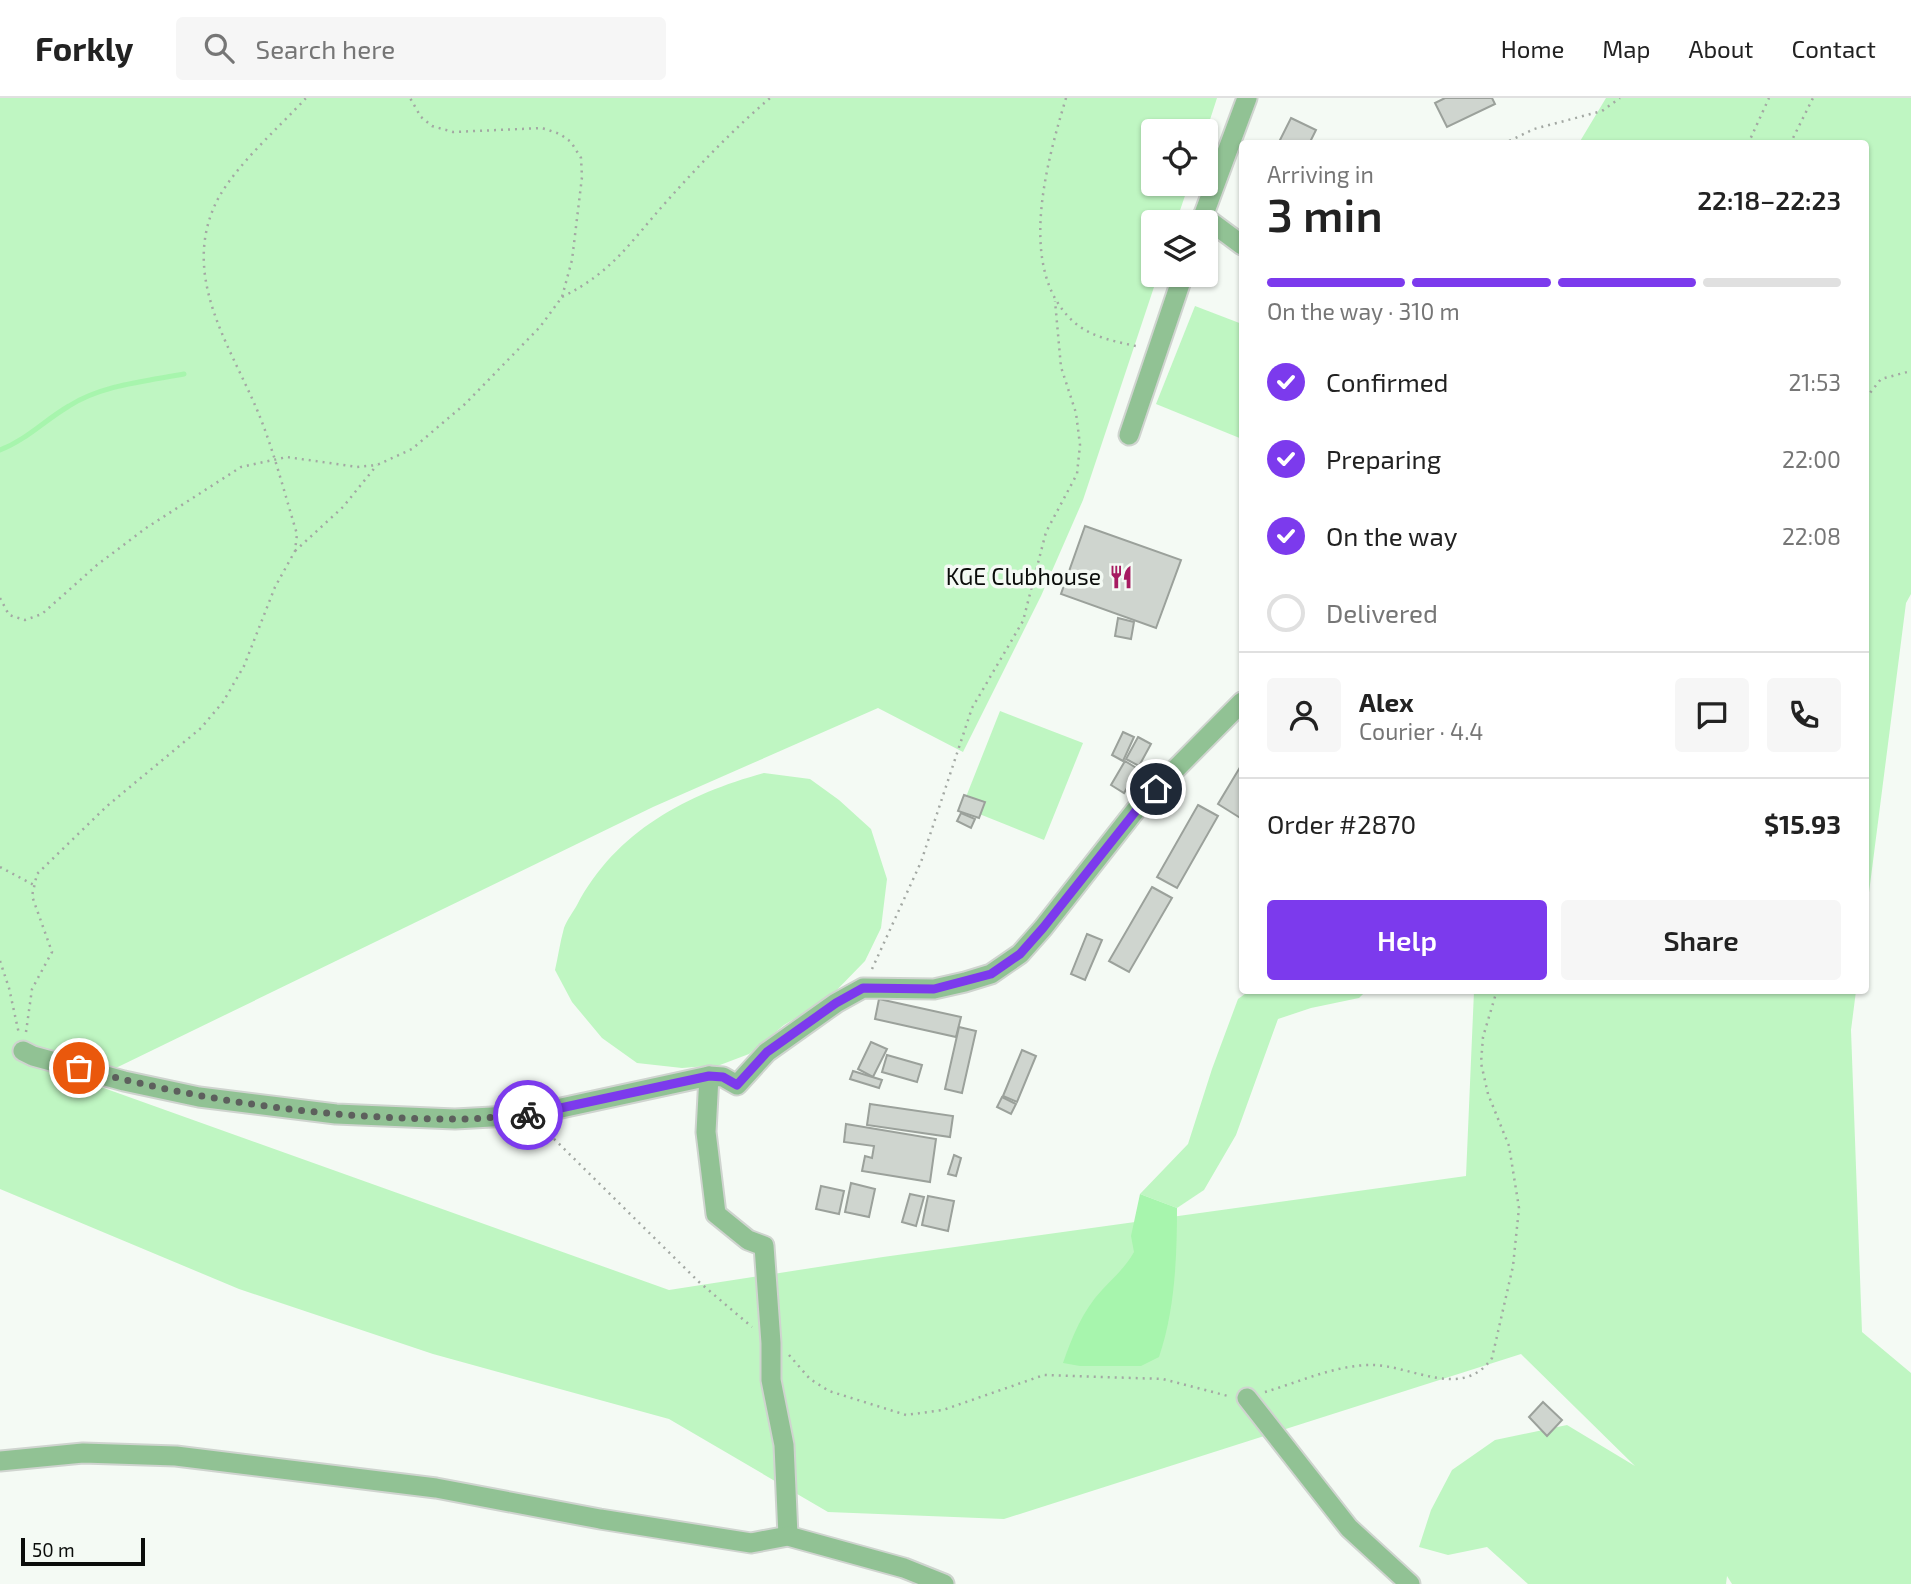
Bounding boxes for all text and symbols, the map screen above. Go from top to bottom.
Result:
search box [176,17,666,80]
text: Forkly [35,28,134,68]
icon: search [200,29,238,67]
text: Search here [256,33,395,64]
text: Home [1501,34,1564,63]
text: Map [1602,34,1650,63]
text: About [1688,34,1754,63]
text: Contact [1792,34,1876,63]
map controls [1141,119,1218,287]
button: locate [1141,119,1218,196]
text: Arriving in [1267,160,1374,188]
text: 22:18–22:23 [1697,184,1841,215]
text: 3 min [1267,186,1383,241]
button: layers [1141,210,1218,287]
text: On the way · 310 m [1267,297,1460,325]
icon: check [1267,363,1305,401]
text: Confirmed [1326,366,1449,397]
text: 21:53 [1788,368,1841,396]
icon: check [1267,440,1305,478]
text: Preparing [1326,443,1441,474]
text: 22:00 [1782,445,1841,473]
icon: check [1267,517,1305,555]
text: On the way [1326,520,1457,551]
text: 22:08 [1782,522,1841,550]
place label: KGE Clubhouse [946,562,1101,590]
restaurant icon: KGE Clubhouse [1107,563,1135,591]
text: Delivered [1326,597,1438,628]
button: person [1267,678,1341,752]
button: chat [1675,678,1749,752]
button: phone [1767,678,1841,752]
text: Alex [1359,686,1414,717]
text: Courier · 4.4 [1359,717,1483,745]
pin [1126,759,1186,819]
icon: home [1137,770,1175,808]
text: Order #2870 [1267,808,1416,839]
text: $15.93 [1764,808,1841,839]
button: Help [1267,900,1547,980]
button: Share [1561,900,1841,980]
pin [49,1038,109,1098]
icon: bag [60,1049,98,1087]
courier [493,1080,563,1150]
icon: bike [509,1096,547,1134]
scale bar [21,1535,145,1567]
text: 50 m [32,1538,75,1561]

